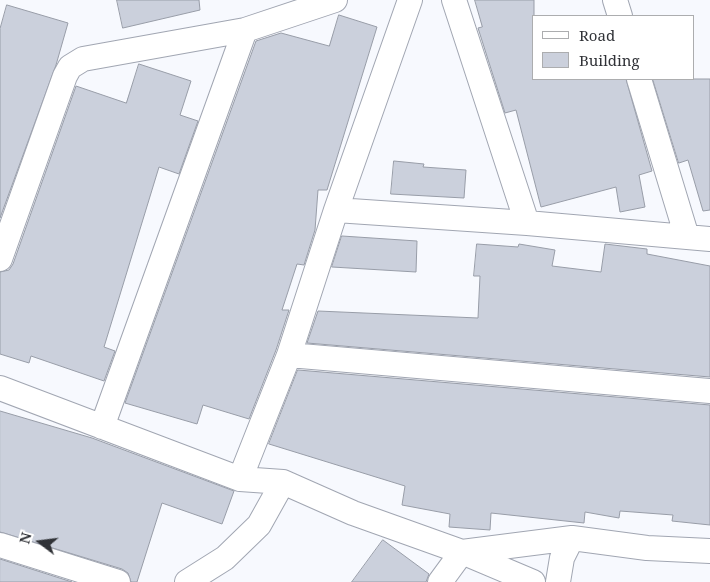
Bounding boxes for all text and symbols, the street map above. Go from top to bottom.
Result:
legend [532,15,695,80]
text: Road [579,25,615,45]
text: Building [579,50,640,70]
north arrow [15,517,65,567]
text: N [14,530,36,546]

